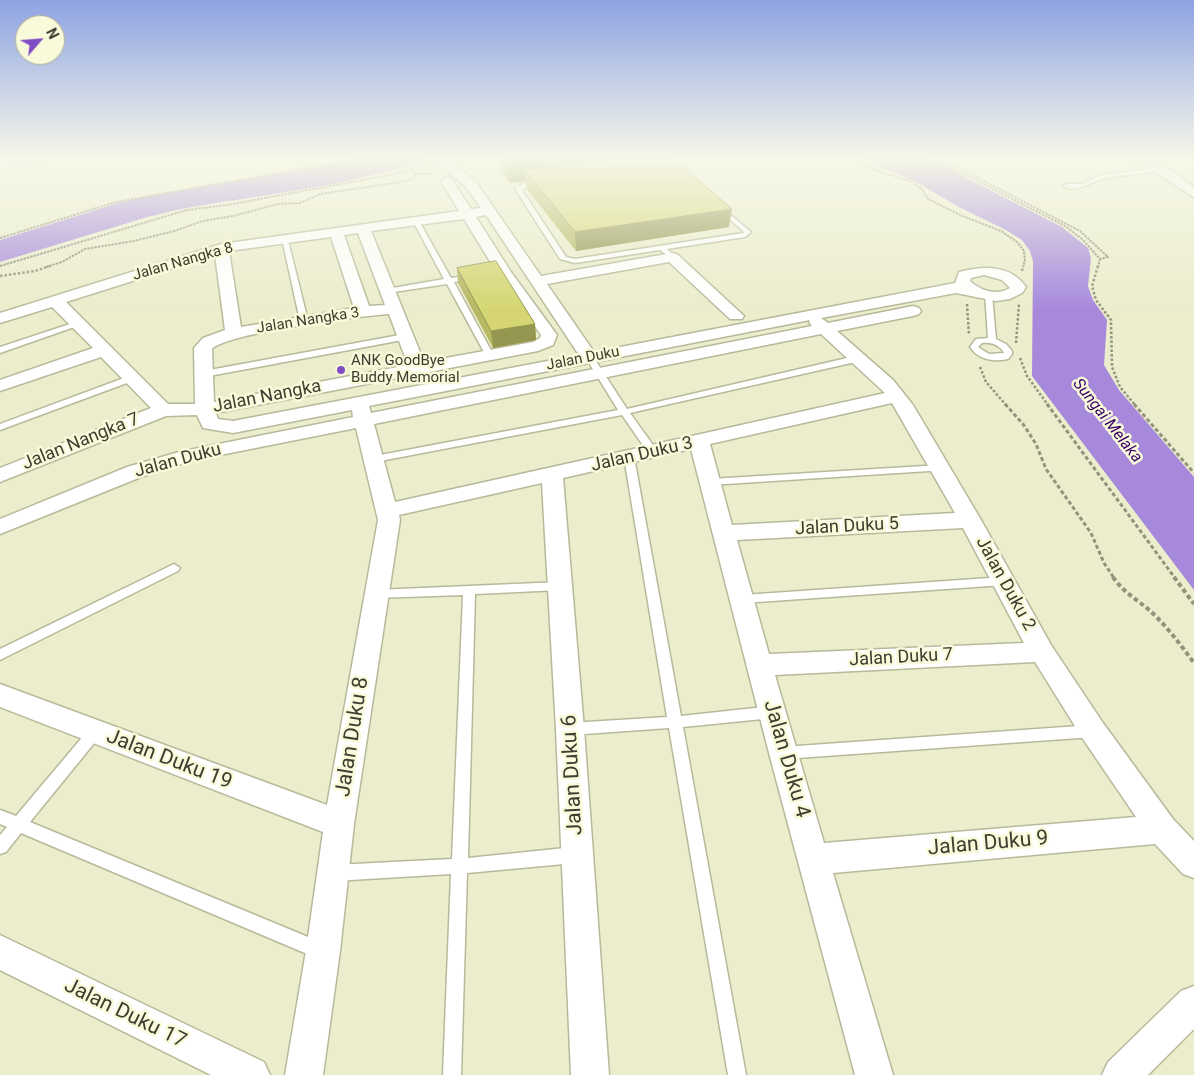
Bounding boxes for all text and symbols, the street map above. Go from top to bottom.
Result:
north arrow [15,15,65,65]
text: N [43,26,62,42]
street label: Jalan Nangka 8 [131,239,235,285]
street label: Jalan Nangka 3 [255,304,361,338]
street label: Jalan Duku [545,343,621,375]
place label: ANK GoodBye Buddy Memorial [351,352,460,387]
marker: ANK GoodBye Buddy Memorial [335,364,347,376]
water label: Sungai Melaka [1068,375,1146,467]
street label: Jalan Nangka [211,376,323,418]
street label: Jalan Nangka 7 [19,409,143,475]
street label: Jalan Duku 3 [589,433,695,477]
street label: Jalan Duku [132,439,224,483]
street label: Jalan Duku 5 [795,514,899,540]
street label: Jalan Duku 2 [970,533,1040,635]
street label: Jalan Duku 7 [849,645,953,671]
street label: Jalan Duku 8 [331,675,375,799]
street label: Jalan Duku 4 [757,697,815,821]
street label: Jalan Duku 6 [557,714,589,836]
street label: Jalan Duku 19 [103,724,235,796]
street label: Jalan Duku 9 [927,826,1049,862]
street label: Jalan Duku 17 [60,974,190,1054]

